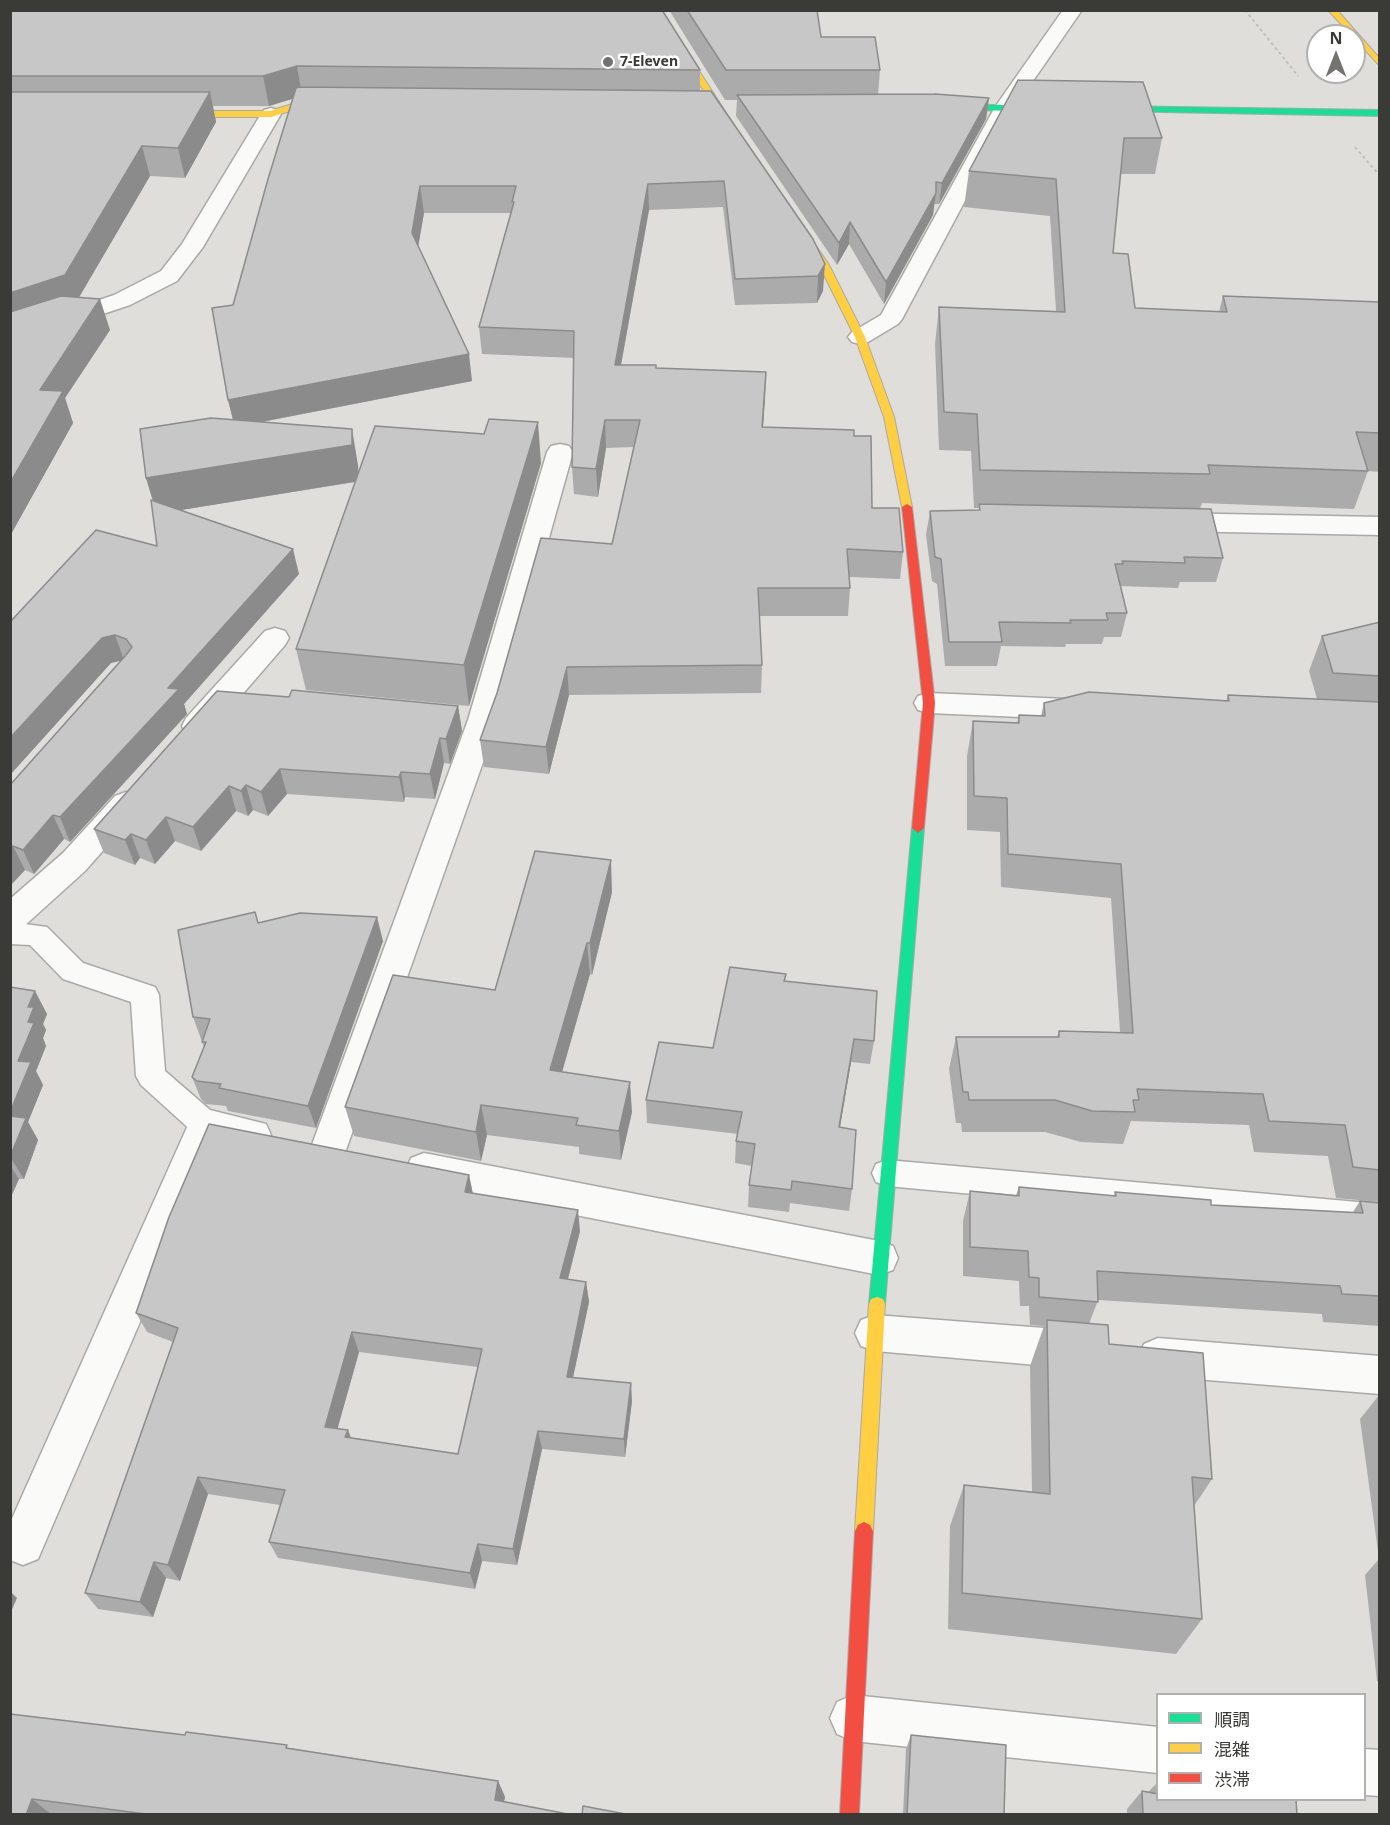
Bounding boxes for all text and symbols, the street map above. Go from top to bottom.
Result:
north arrow [1306,24,1366,84]
text: N [1329,27,1343,49]
place label: 7-Eleven [620,54,678,70]
marker: 7-Eleven [601,55,615,69]
legend [1156,1693,1366,1801]
text: 順調 [1214,1707,1250,1731]
text: 混雑 [1214,1737,1250,1761]
text: 渋滞 [1214,1767,1250,1791]

